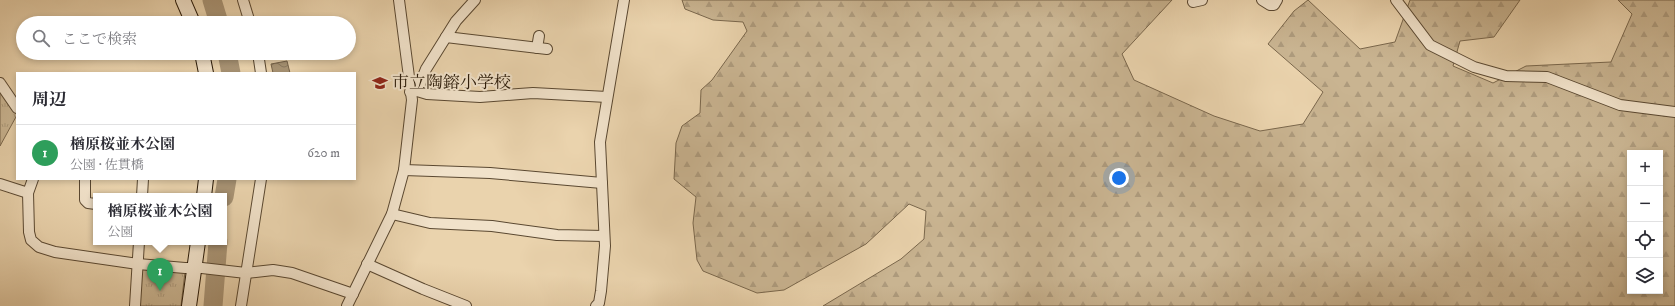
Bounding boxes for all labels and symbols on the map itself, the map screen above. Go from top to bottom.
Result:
place label: 市立陶鎔小学校 [392,72,511,94]
school or university icon: 市立陶鎔小学校 [371,74,389,92]
your location [1109,168,1129,188]
pin: 1 [147,258,173,291]

